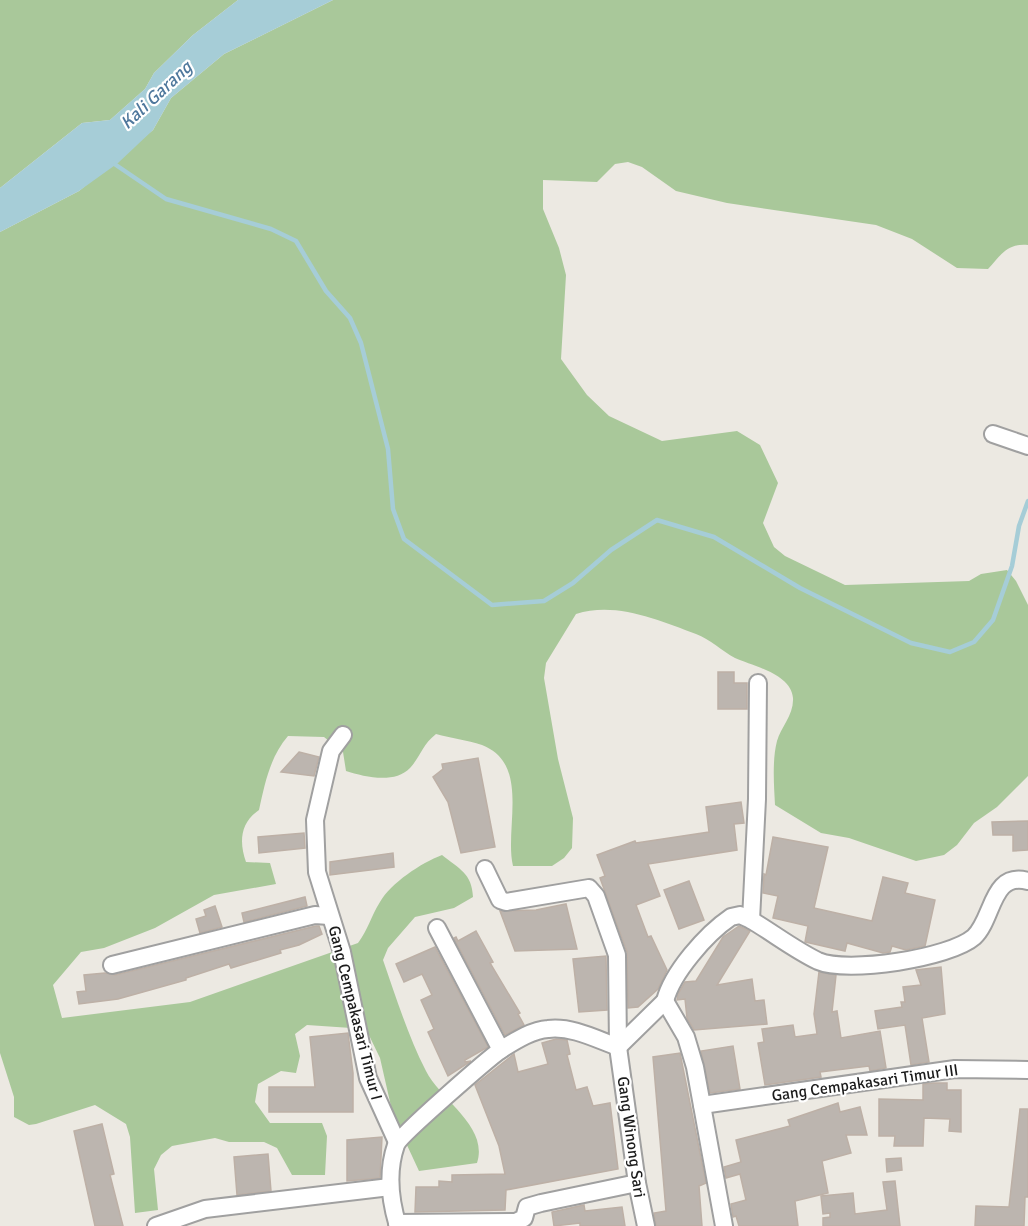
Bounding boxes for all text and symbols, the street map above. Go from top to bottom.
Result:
water label: Kali Garang [116,55,197,134]
street label: Gang Cempakasari Timur I [324,924,386,1102]
street label: Gang Cempakasari Timur III [770,1060,960,1106]
street label: Gang Winong Sari [613,1075,649,1199]

